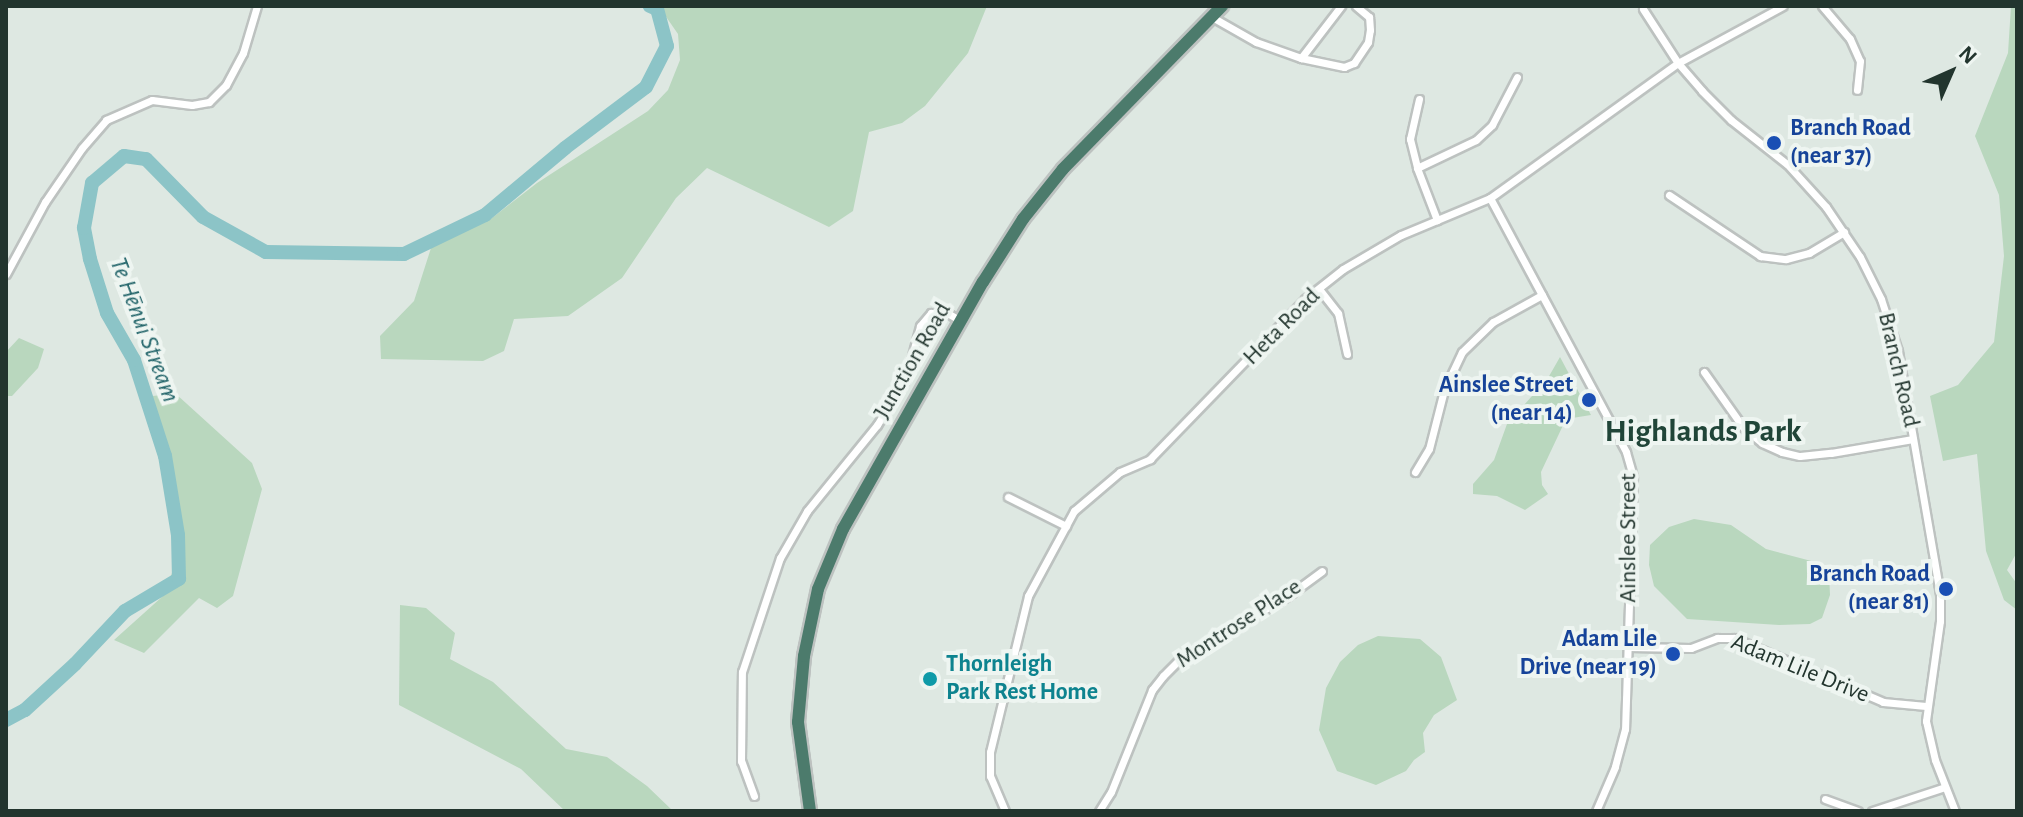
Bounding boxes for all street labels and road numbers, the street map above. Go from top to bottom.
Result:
street label: Heta Road [1237,282,1327,372]
street label: Junction Road [868,298,958,424]
street label: Branch Road [1871,310,1925,430]
street label: Ainslee Street [1615,473,1643,603]
street label: Montrose Place [1171,573,1307,675]
street label: Adam Lile Drive [1727,628,1873,710]

